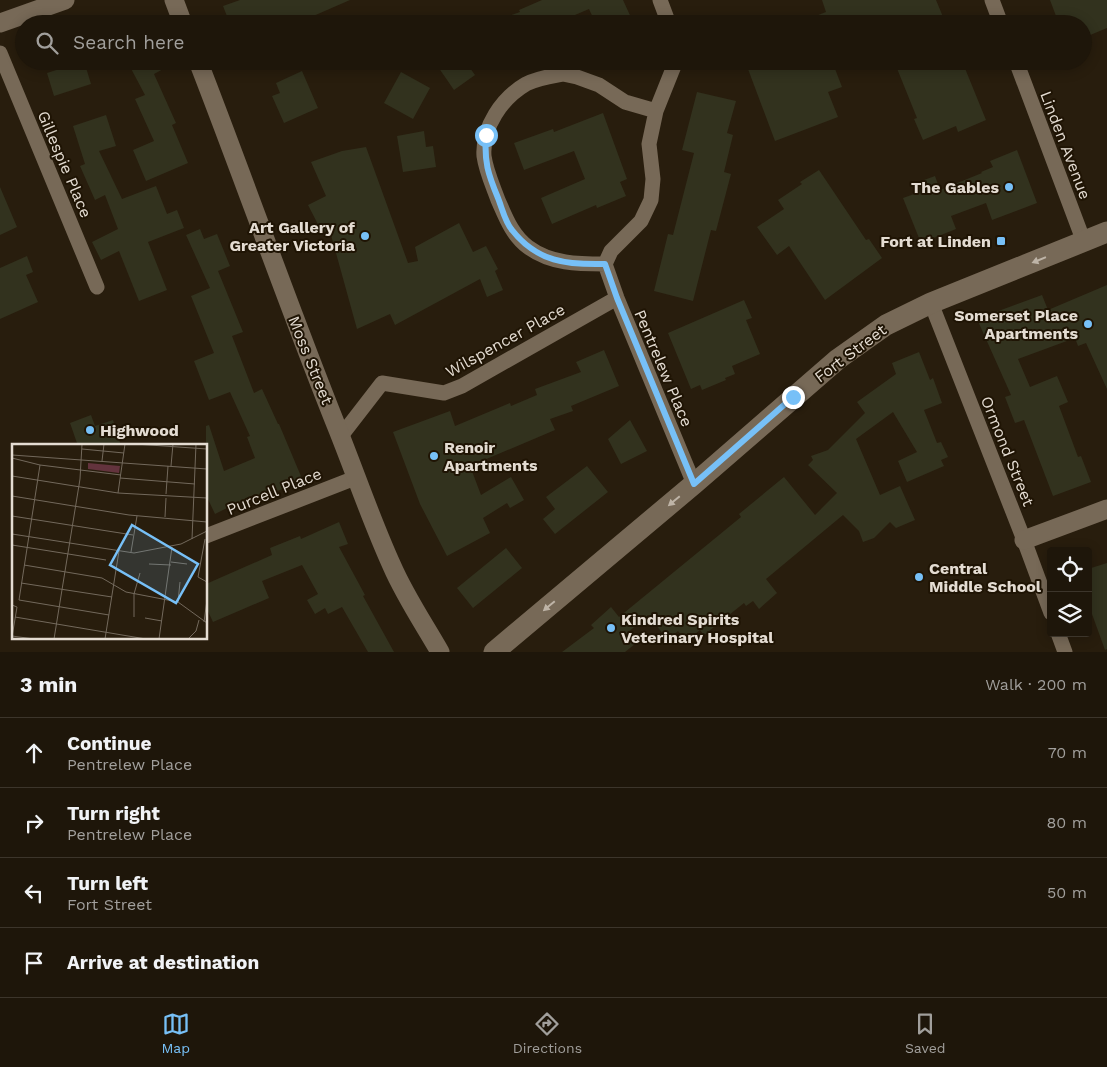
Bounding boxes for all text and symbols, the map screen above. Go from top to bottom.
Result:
search box [15,15,1092,70]
icon: search [33,29,61,57]
text: Search here [73,31,184,54]
street label: Linden Avenue [1036,88,1095,202]
street label: Gillespie Place [33,108,96,220]
route start [475,124,498,147]
place label: The Gables [911,178,999,197]
marker: The Gables [1003,181,1015,193]
place label: Art Gallery of Greater Victoria [229,218,356,255]
marker: Art Gallery of Greater Victoria [359,230,371,242]
place label: Fort at Linden [880,232,991,251]
marker: Fort at Linden [995,235,1007,247]
one-way arrow [1031,256,1046,264]
street label: Wilspencer Place [442,300,568,381]
place label: Somerset Place Apartments [954,306,1078,343]
street label: Pentrelew Place [630,307,697,430]
street label: Moss Street [284,313,337,407]
marker: Somerset Place Apartments [1082,318,1094,330]
street label: Fort Street [811,320,890,387]
route end [782,386,805,409]
street label: Ormond Street [977,393,1038,509]
place label: Highwood [100,421,179,440]
marker: Highwood [84,424,96,436]
place label: Renoir Apartments [444,438,538,475]
inset map [12,444,208,640]
marker: Renoir Apartments [428,450,440,462]
street label: Purcell Place [224,464,324,519]
one-way arrow [667,496,680,507]
map controls [1047,547,1092,637]
button: locate [1047,547,1092,592]
place label: Central Middle School [929,559,1042,596]
marker: Central Middle School [913,571,925,583]
button: layers [1047,592,1092,637]
one-way arrow [543,600,556,611]
place label: Kindred Spirits Veterinary Hospital [621,610,774,647]
marker: Kindred Spirits Veterinary Hospital [605,622,617,634]
text: 3 min [20,672,77,697]
text: Walk · 200 m [985,675,1087,694]
text: Continue [67,732,151,755]
icon: ahead [20,739,48,767]
text: 70 m [1048,743,1087,762]
text: Pentrelew Place [67,755,192,774]
text: Turn right [67,802,160,825]
icon: right [20,809,48,837]
text: 80 m [1046,813,1087,832]
text: Pentrelew Place [67,825,192,844]
text: Turn left [67,872,148,895]
icon: left [20,879,48,907]
text: 50 m [1047,883,1087,902]
text: Fort Street [67,895,152,914]
icon: arrive [20,949,48,977]
text: Arrive at destination [67,951,259,974]
tab: Map [161,1010,190,1056]
tab: Directions [513,1010,582,1056]
tab: Saved [905,1010,946,1056]

